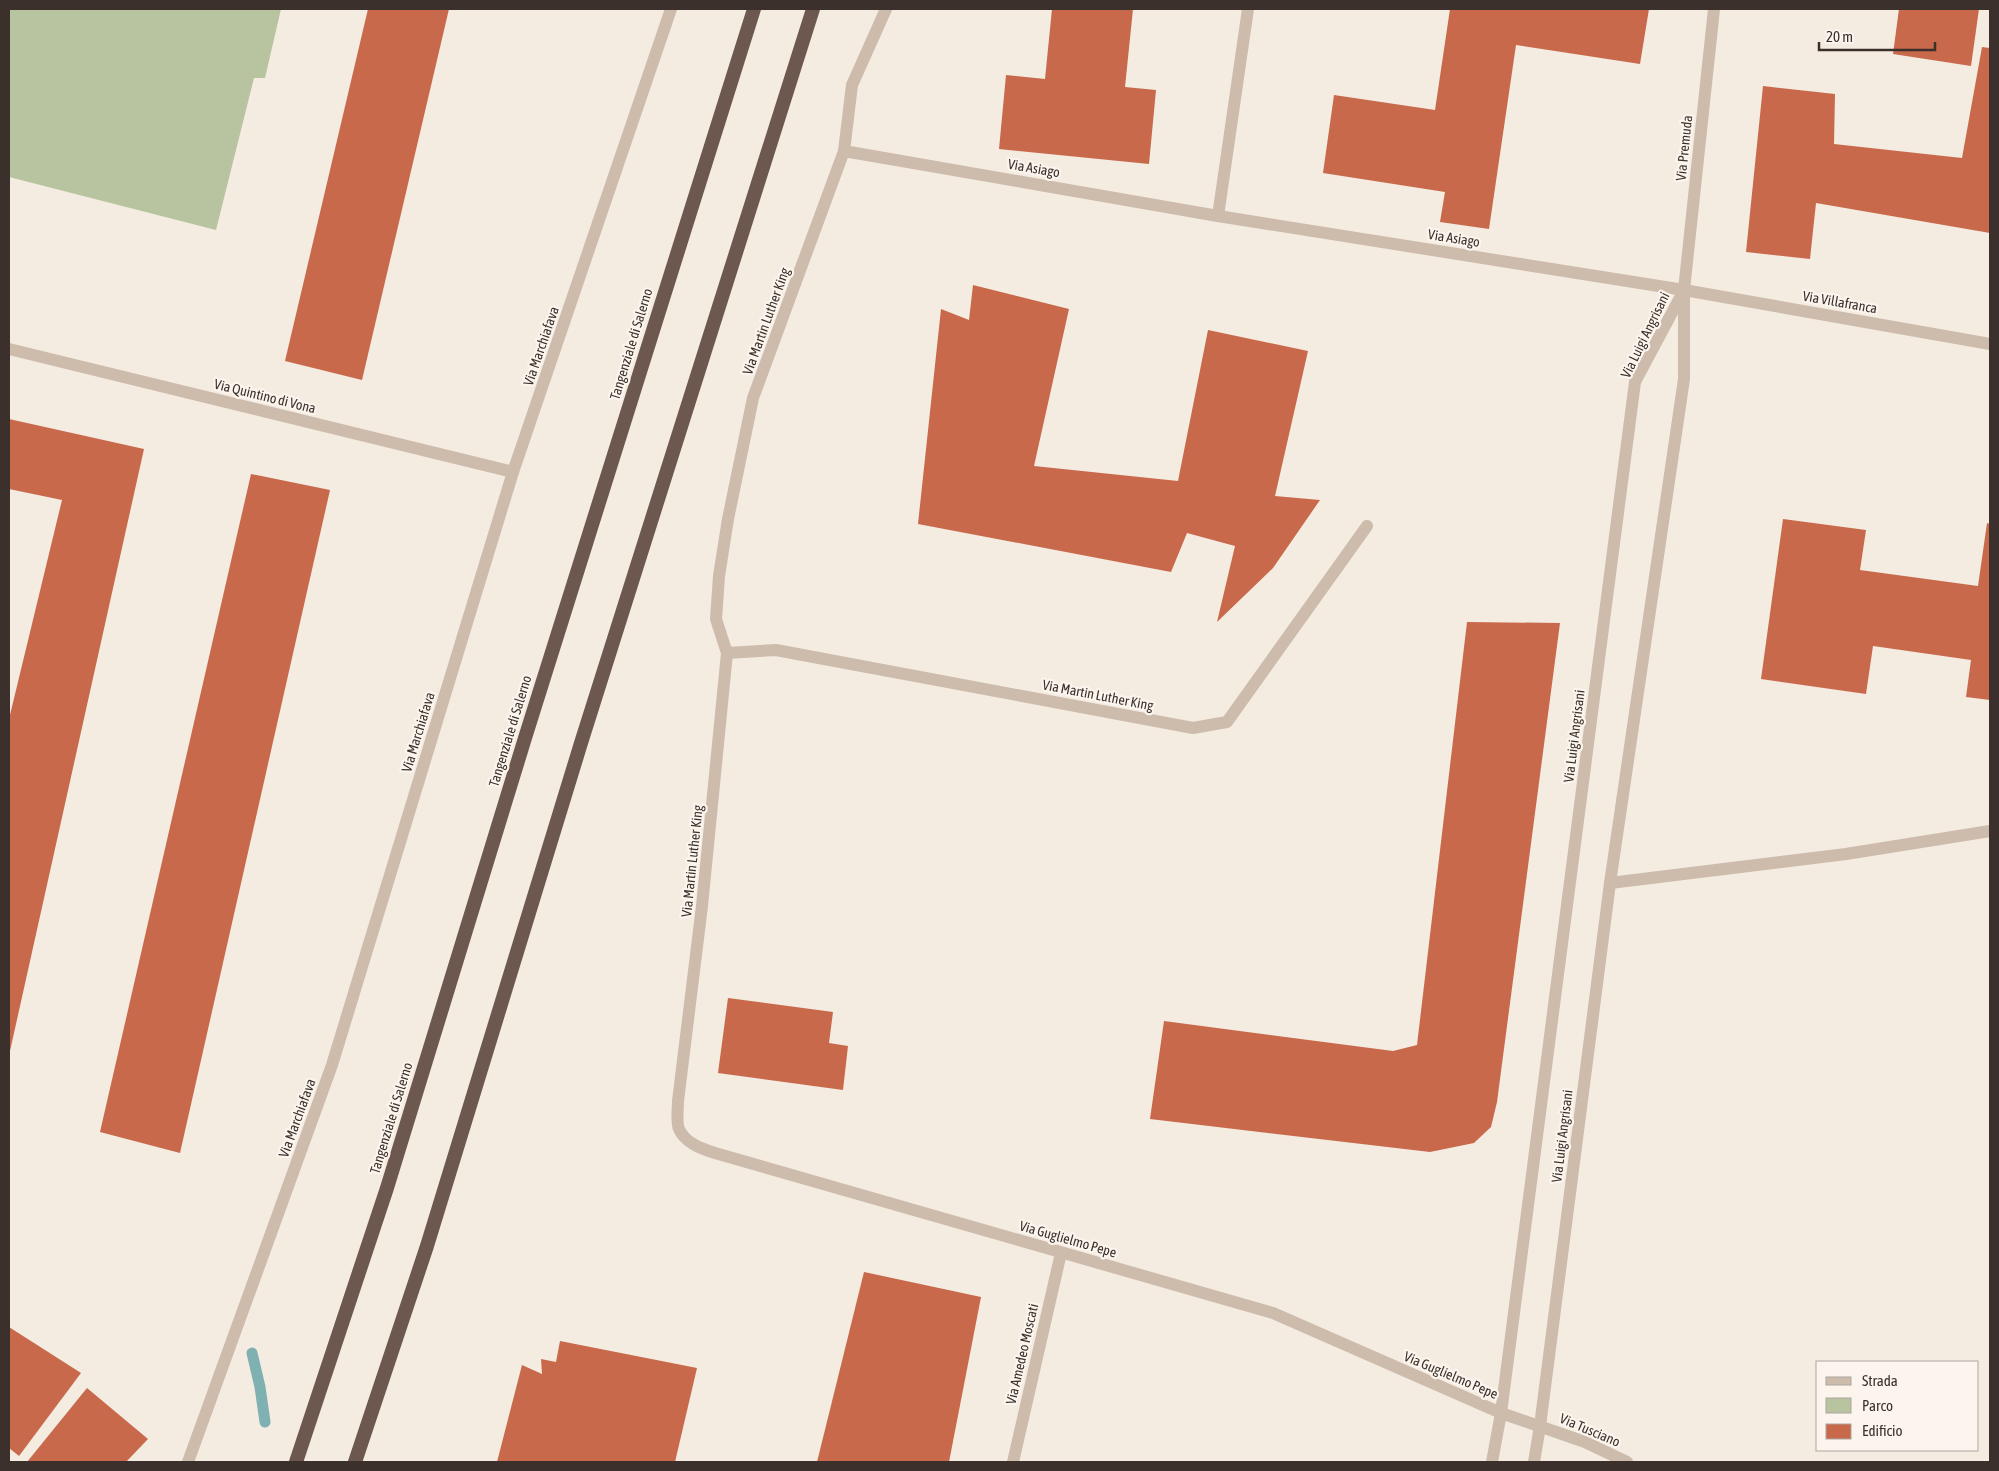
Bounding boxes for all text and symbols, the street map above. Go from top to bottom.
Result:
scale bar [1819,20,1935,52]
text: 20 m [1826,28,1853,45]
street label: Via Premuda [1673,114,1695,182]
street label: Via Asiago [1007,156,1061,180]
street label: Via Asiago [1427,226,1481,250]
street label: Via Martin Luther King [739,265,793,377]
street label: Tangenziale di Salerno [606,286,656,402]
street label: Via Villafranca [1802,288,1878,316]
street label: Via Luigi Angrisani [1617,289,1673,381]
street label: Via Marchiafava [520,304,562,388]
street label: Via Quintino di Vona [213,376,317,416]
street label: Tangenziale di Salerno [485,673,535,789]
street label: Via Martin Luther King [1041,676,1155,714]
street label: Via Luigi Angrisani [1560,689,1588,783]
street label: Via Marchiafava [398,690,438,774]
street label: Via Martin Luther King [678,804,706,918]
street label: Tangenziale di Salerno [366,1060,416,1176]
street label: Via Marchiafava [275,1076,319,1160]
street label: Via Luigi Angrisani [1548,1089,1576,1183]
street label: Via Guglielmo Pepe [1018,1217,1118,1261]
street label: Via Amedeo Moscati [1003,1302,1041,1406]
street label: Via Guglielmo Pepe [1402,1348,1500,1402]
legend [1816,1361,1979,1451]
text: Strada [1862,1372,1898,1389]
text: Parco [1862,1397,1893,1414]
street label: Via Tusciano [1557,1410,1623,1450]
text: Edificio [1862,1422,1903,1439]

